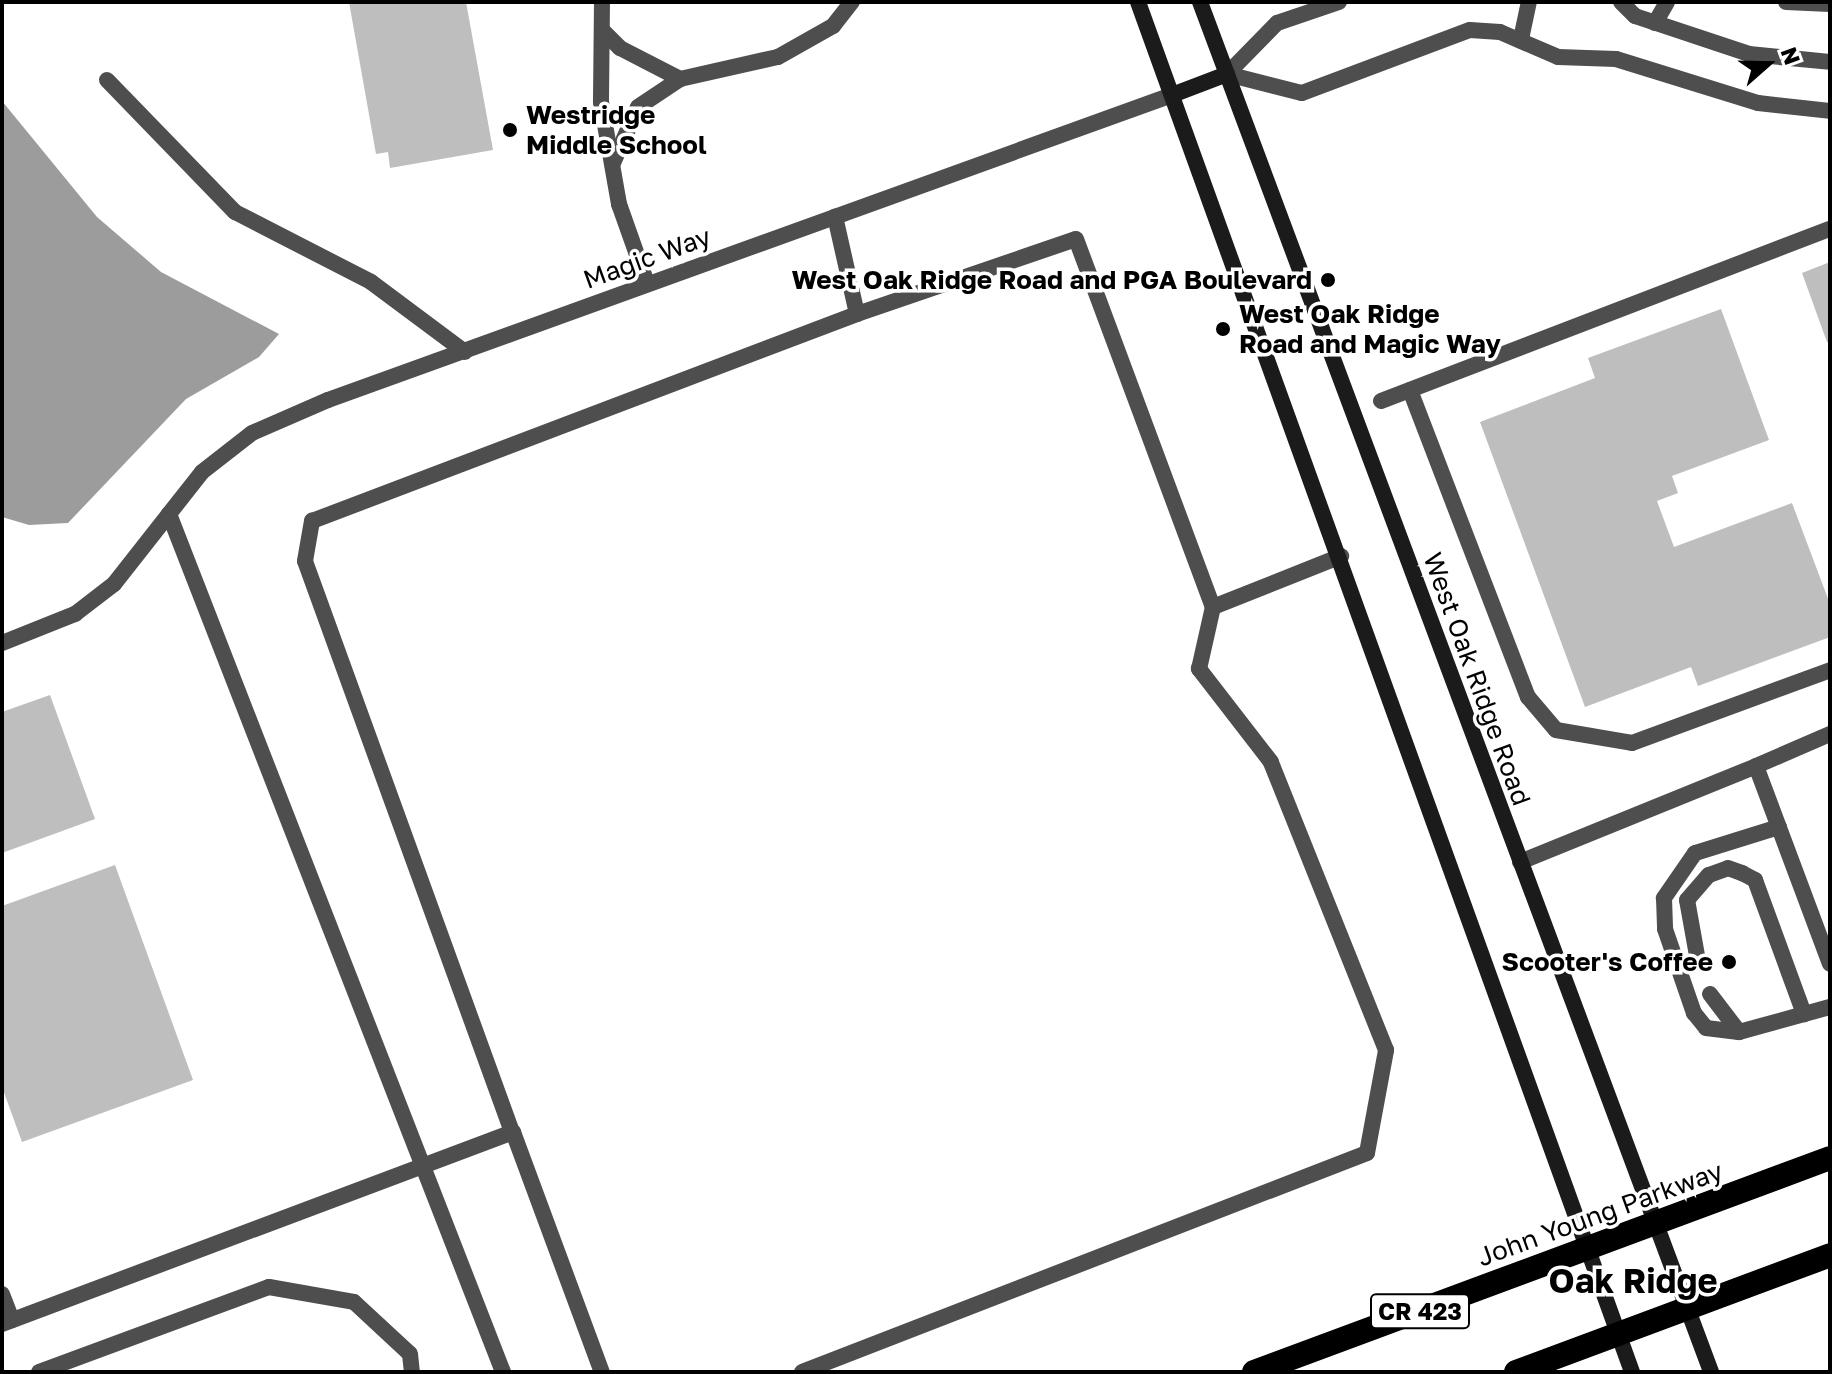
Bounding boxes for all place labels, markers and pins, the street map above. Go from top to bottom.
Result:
place label: Westridge Middle School [526,99,707,160]
marker: Westridge Middle School [501,121,519,139]
place label: West Oak Ridge Road and PGA Boulevard [792,264,1312,296]
marker: West Oak Ridge Road and PGA Boulevard [1319,271,1337,289]
place label: West Oak Ridge Road and Magic Way [1239,298,1501,360]
marker: West Oak Ridge Road and Magic Way [1214,320,1232,338]
place label: Scooter's Coffee [1502,946,1713,978]
marker: Scooter's Coffee [1720,953,1738,971]

